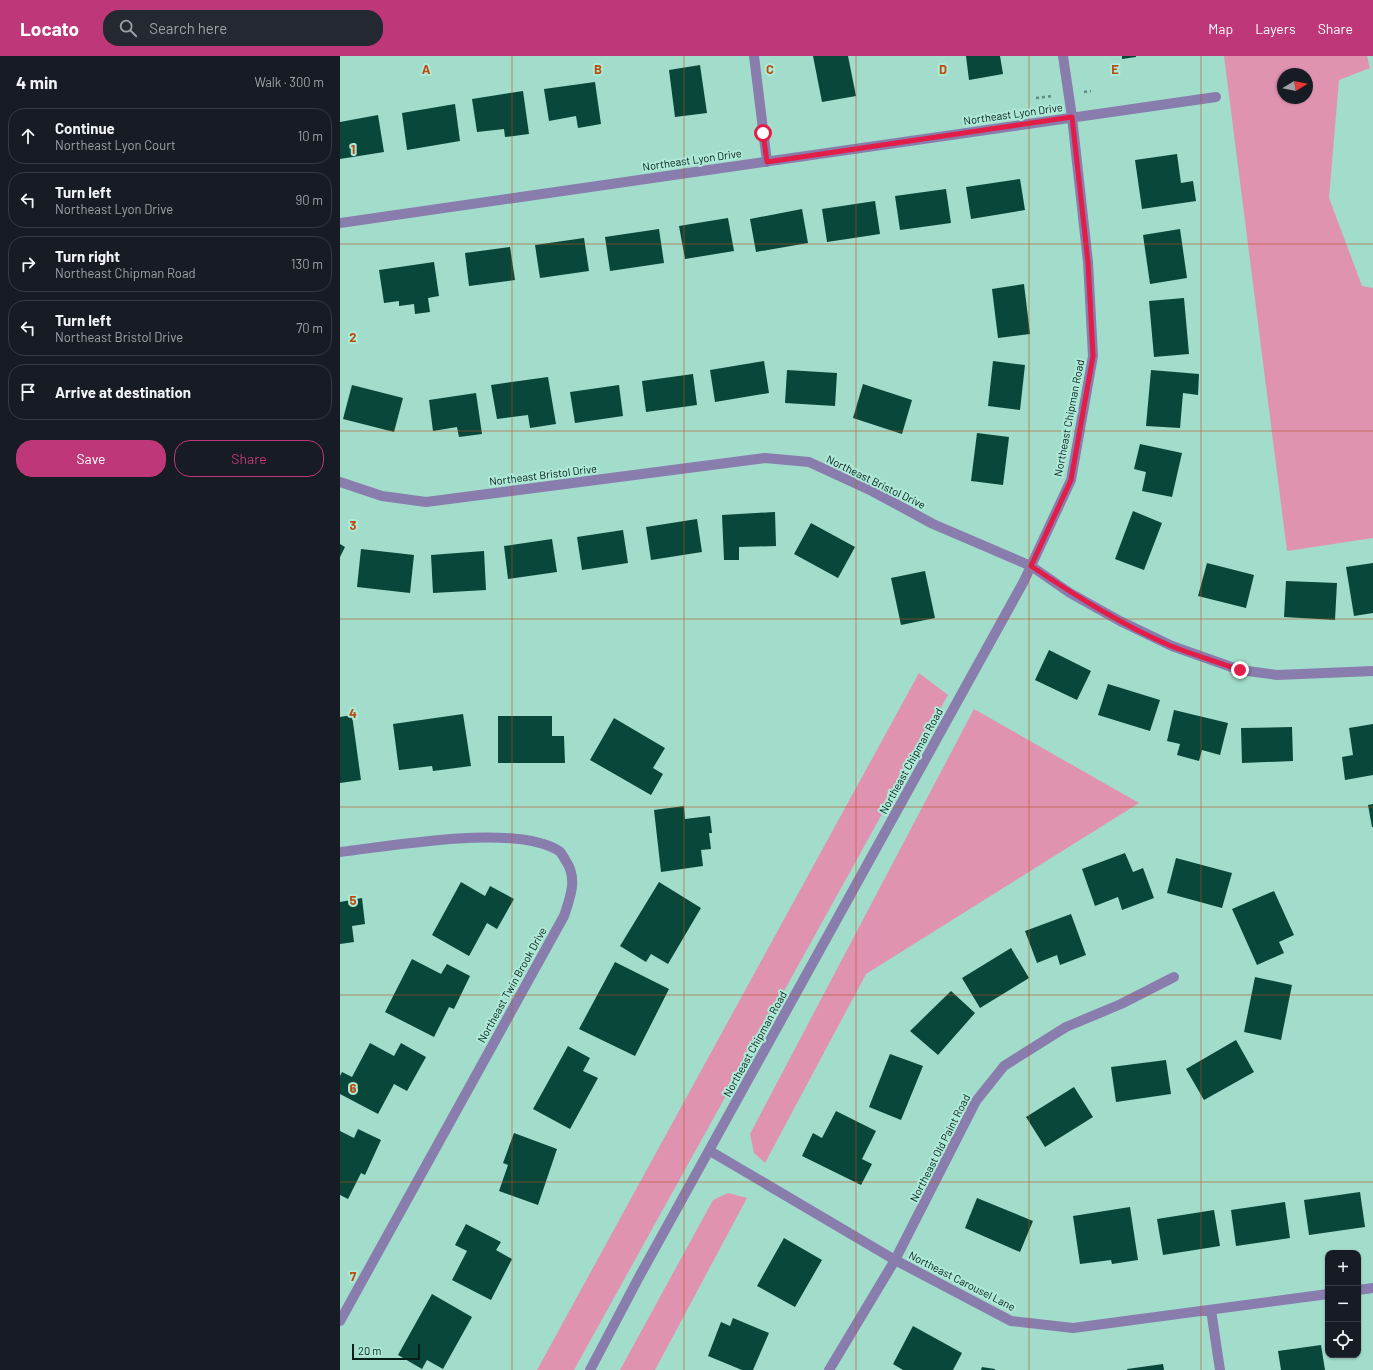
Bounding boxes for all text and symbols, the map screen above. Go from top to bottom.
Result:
search box [103,10,383,46]
text: Locato [20,17,79,40]
icon: search [117,17,139,39]
text: Search here [149,19,227,37]
text: Map [1208,20,1233,37]
text: Layers [1255,20,1296,37]
text: Share [1318,20,1353,37]
text: A [422,61,431,77]
text: B [594,61,602,77]
text: C [766,61,774,77]
text: D [939,61,947,77]
text: E [1111,61,1119,77]
north arrow [1277,68,1313,104]
text: 4 min [16,72,58,92]
text: Walk · 300 m [254,74,324,90]
street label: Northeast Lyon Drive [963,100,1063,127]
text: Continue [55,119,115,137]
route start [754,124,772,142]
icon: ahead [17,125,39,147]
text: 10 m [298,128,323,144]
text: Northeast Lyon Court [55,137,176,153]
text: 1 [351,141,355,157]
street label: Northeast Lyon Drive [642,146,742,173]
text: Turn left [55,183,111,201]
icon: left [17,189,39,211]
text: 90 m [296,192,323,208]
text: Northeast Lyon Drive [55,201,173,217]
text: Turn right [55,247,120,265]
icon: right [17,253,39,275]
text: 130 m [291,256,323,272]
text: Northeast Chipman Road [55,265,196,281]
text: Turn left [55,311,111,329]
icon: left [17,317,39,339]
text: 70 m [296,320,323,336]
text: Northeast Bristol Drive [55,329,183,345]
text: 2 [349,329,357,345]
street label: Northeast Chipman Road [1051,358,1086,478]
icon: arrive [17,381,39,403]
text: Arrive at destination [55,383,191,401]
button: Save [16,440,166,477]
button: Share [174,440,324,477]
street label: Northeast Bristol Drive [825,452,928,511]
street label: Northeast Bristol Drive [488,461,598,488]
text: 3 [349,517,357,533]
route end [1231,661,1249,679]
text: 4 [349,705,357,721]
street label: Northeast Chipman Road [876,706,945,816]
text: 5 [349,892,357,908]
street label: Northeast Twin Brook Drive [474,925,549,1045]
street label: Northeast Chipman Road [720,989,789,1099]
text: 6 [350,1080,357,1096]
street label: Northeast Old Paint Road [907,1092,972,1204]
street label: Northeast Carousel Lane [907,1248,1018,1313]
map controls [1325,1250,1361,1358]
button: + [1325,1250,1361,1286]
text: 7 [350,1268,357,1284]
button: − [1325,1286,1361,1322]
button: locate [1325,1322,1361,1358]
scale bar [352,1342,420,1361]
text: 20 m [358,1344,381,1357]

